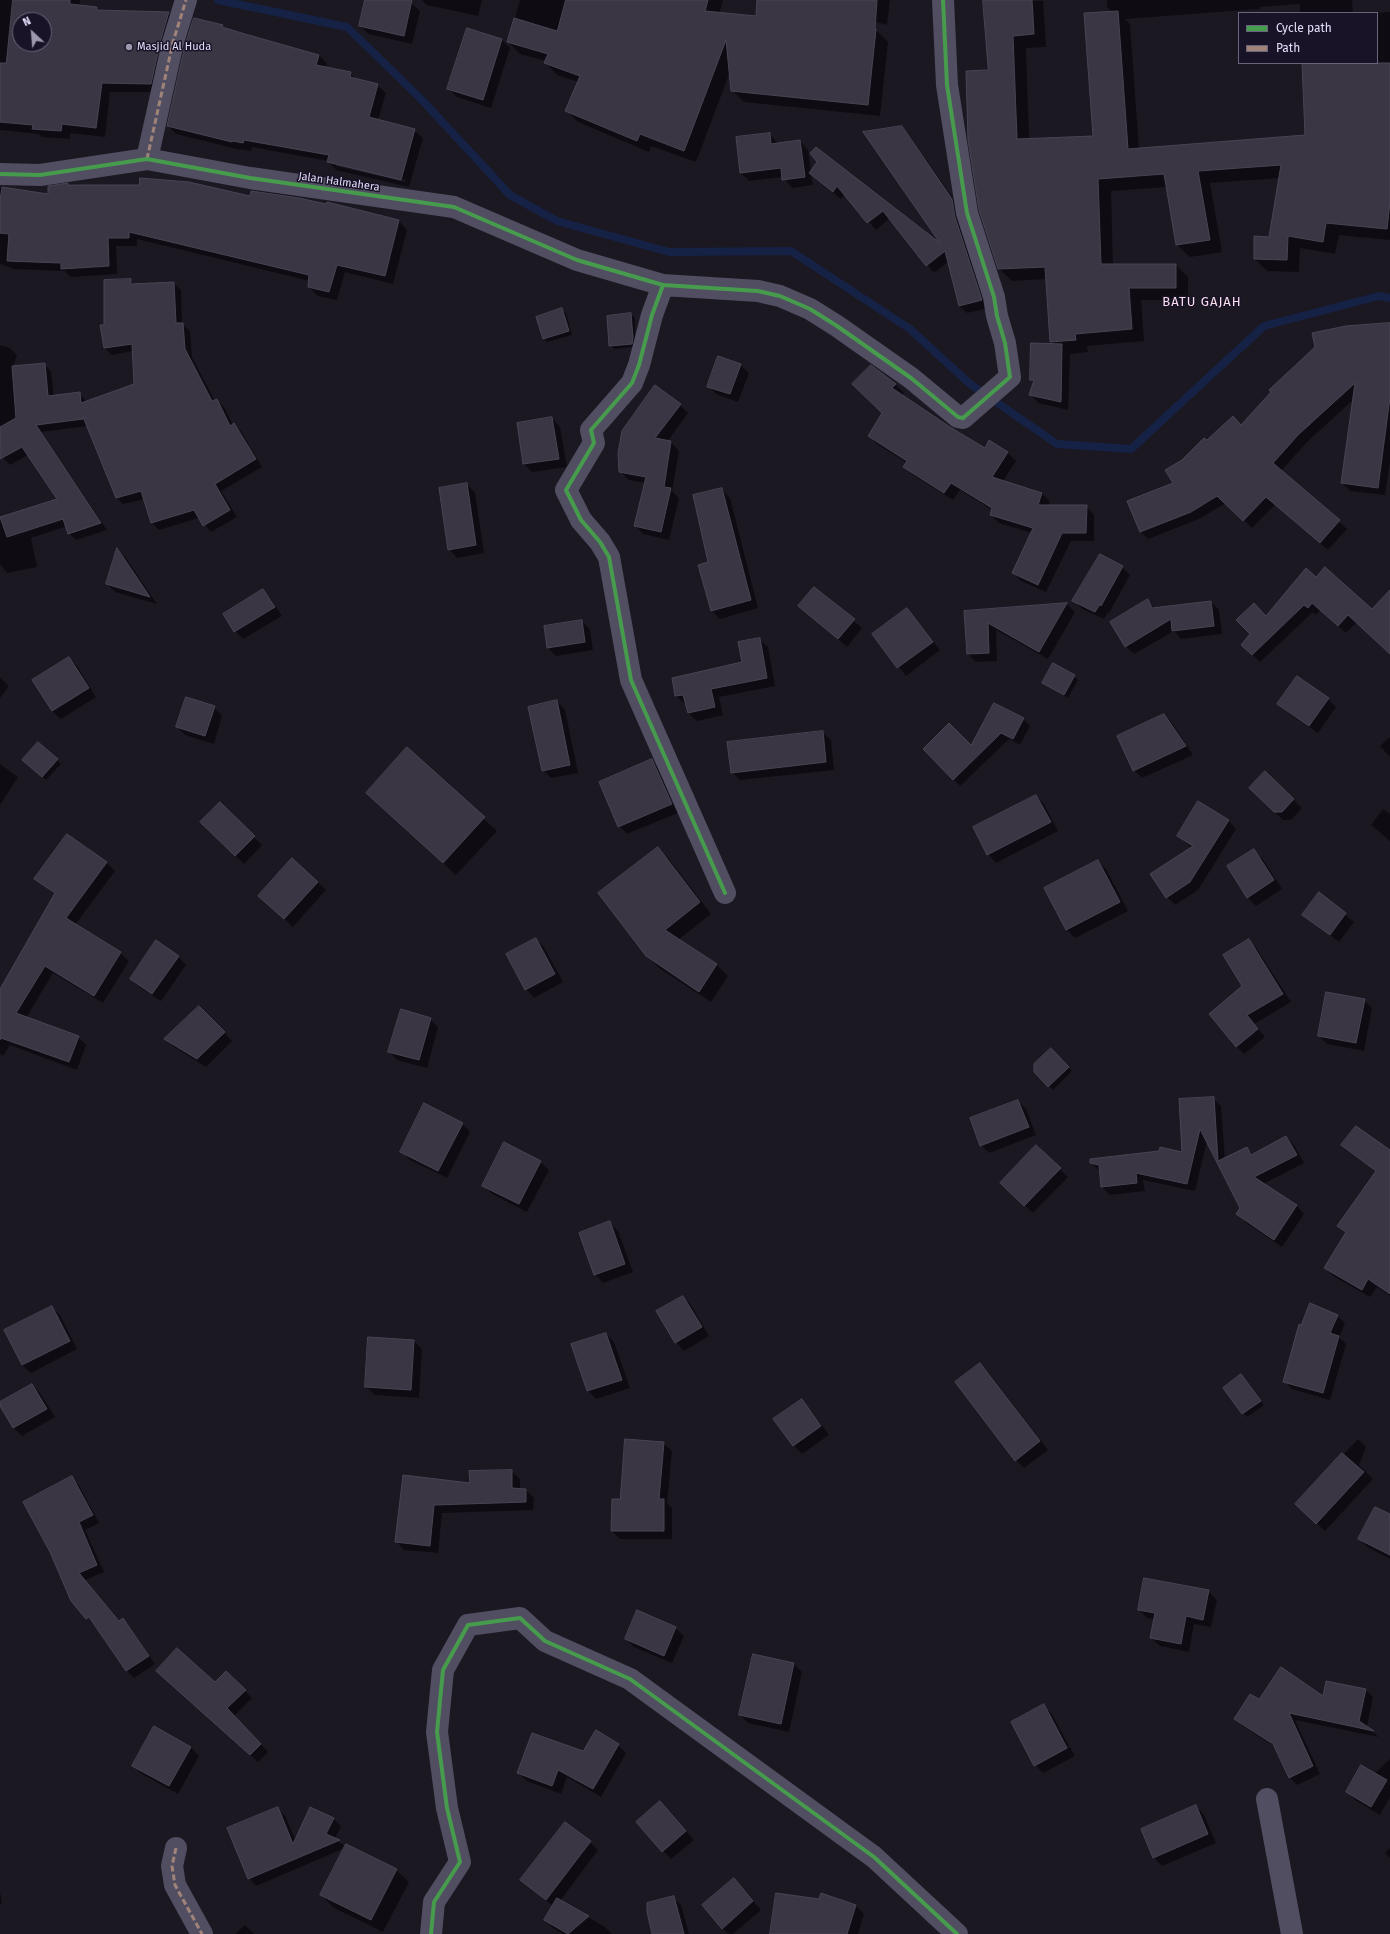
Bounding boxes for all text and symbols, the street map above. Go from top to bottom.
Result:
north arrow [12,12,52,52]
legend [1238,12,1378,64]
text: N [21,14,33,29]
text: Cycle path [1276,21,1332,35]
place label: Masjid Al Huda [137,40,211,54]
text: Path [1276,41,1300,55]
marker: Masjid Al Huda [124,42,134,52]
street label: Jalan Halmahera [297,170,381,194]
district label: BATU GAJAH [1162,294,1242,310]

